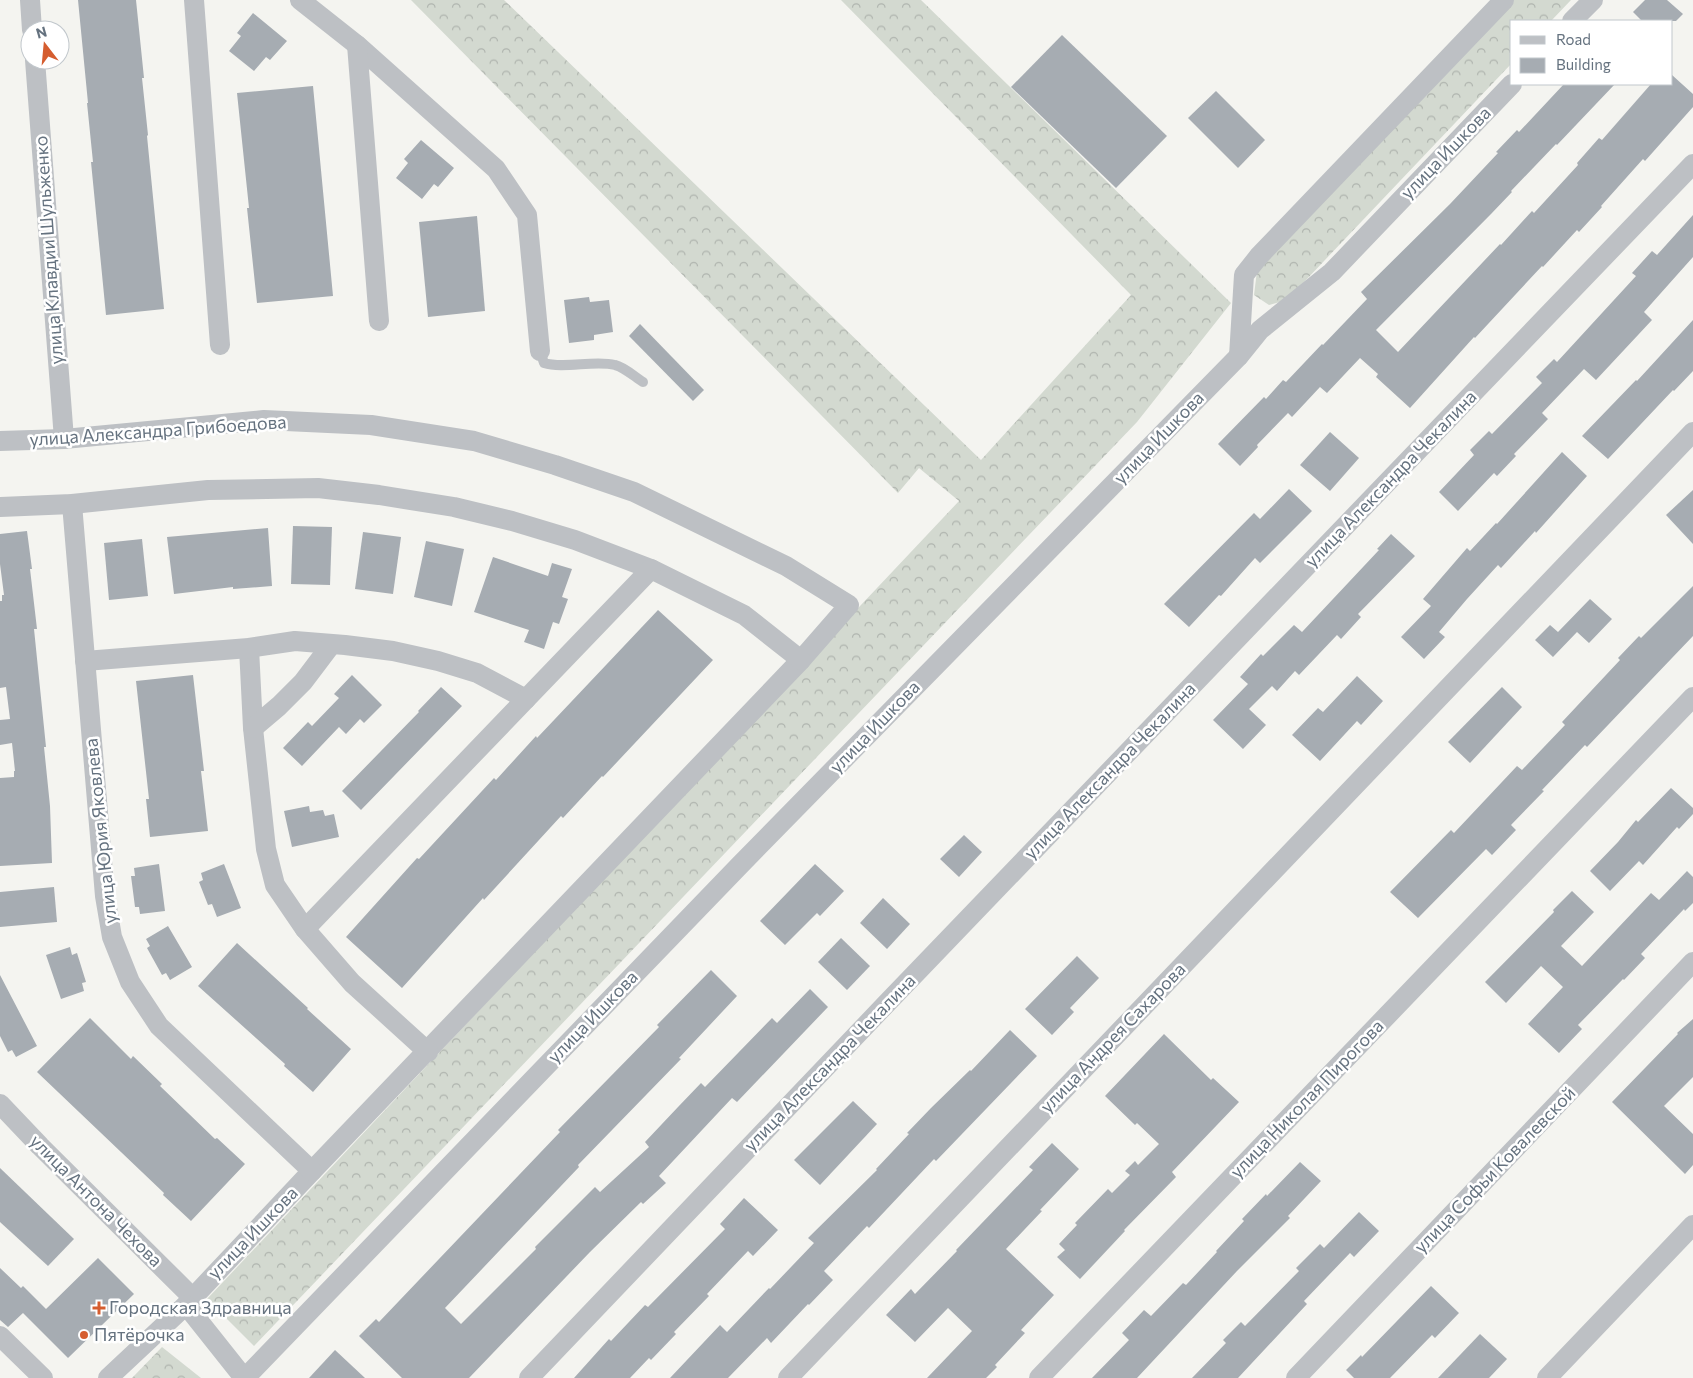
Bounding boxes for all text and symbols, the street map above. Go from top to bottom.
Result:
north arrow [20,20,70,70]
legend [1510,20,1673,85]
text: N [34,22,49,42]
text: Road [1556,30,1591,48]
text: Building [1556,55,1611,73]
street label: улица Ишкова [1396,101,1495,203]
street label: улица Клавдии Шульженко [29,135,67,365]
street label: улица Александра Чекалина [1300,385,1481,571]
street label: улица Ишкова [1109,386,1208,488]
street label: улица Александра Грибоедова [29,410,287,450]
street label: улица Ишкова [825,675,924,777]
street label: улица Александра Чекалина [1019,677,1200,863]
street label: улица Юрия Яковлева [79,737,121,925]
street label: улица Андрея Сахарова [1035,958,1190,1117]
street label: улица Ишкова [543,965,642,1067]
street label: улица Александра Чекалина [739,969,920,1155]
street label: улица Николая Пирогова [1225,1015,1388,1182]
street label: улица Софьи Ковалевской [1409,1082,1580,1257]
street label: улица Антона Чехова [26,1130,167,1271]
street label: улица Ишкова [203,1181,302,1283]
place label: Городская Здравница [109,1296,292,1318]
marker: Городская Здравница [93,1302,105,1314]
place label: Пятёрочка [94,1323,185,1345]
marker: Пятёрочка [78,1329,90,1341]

